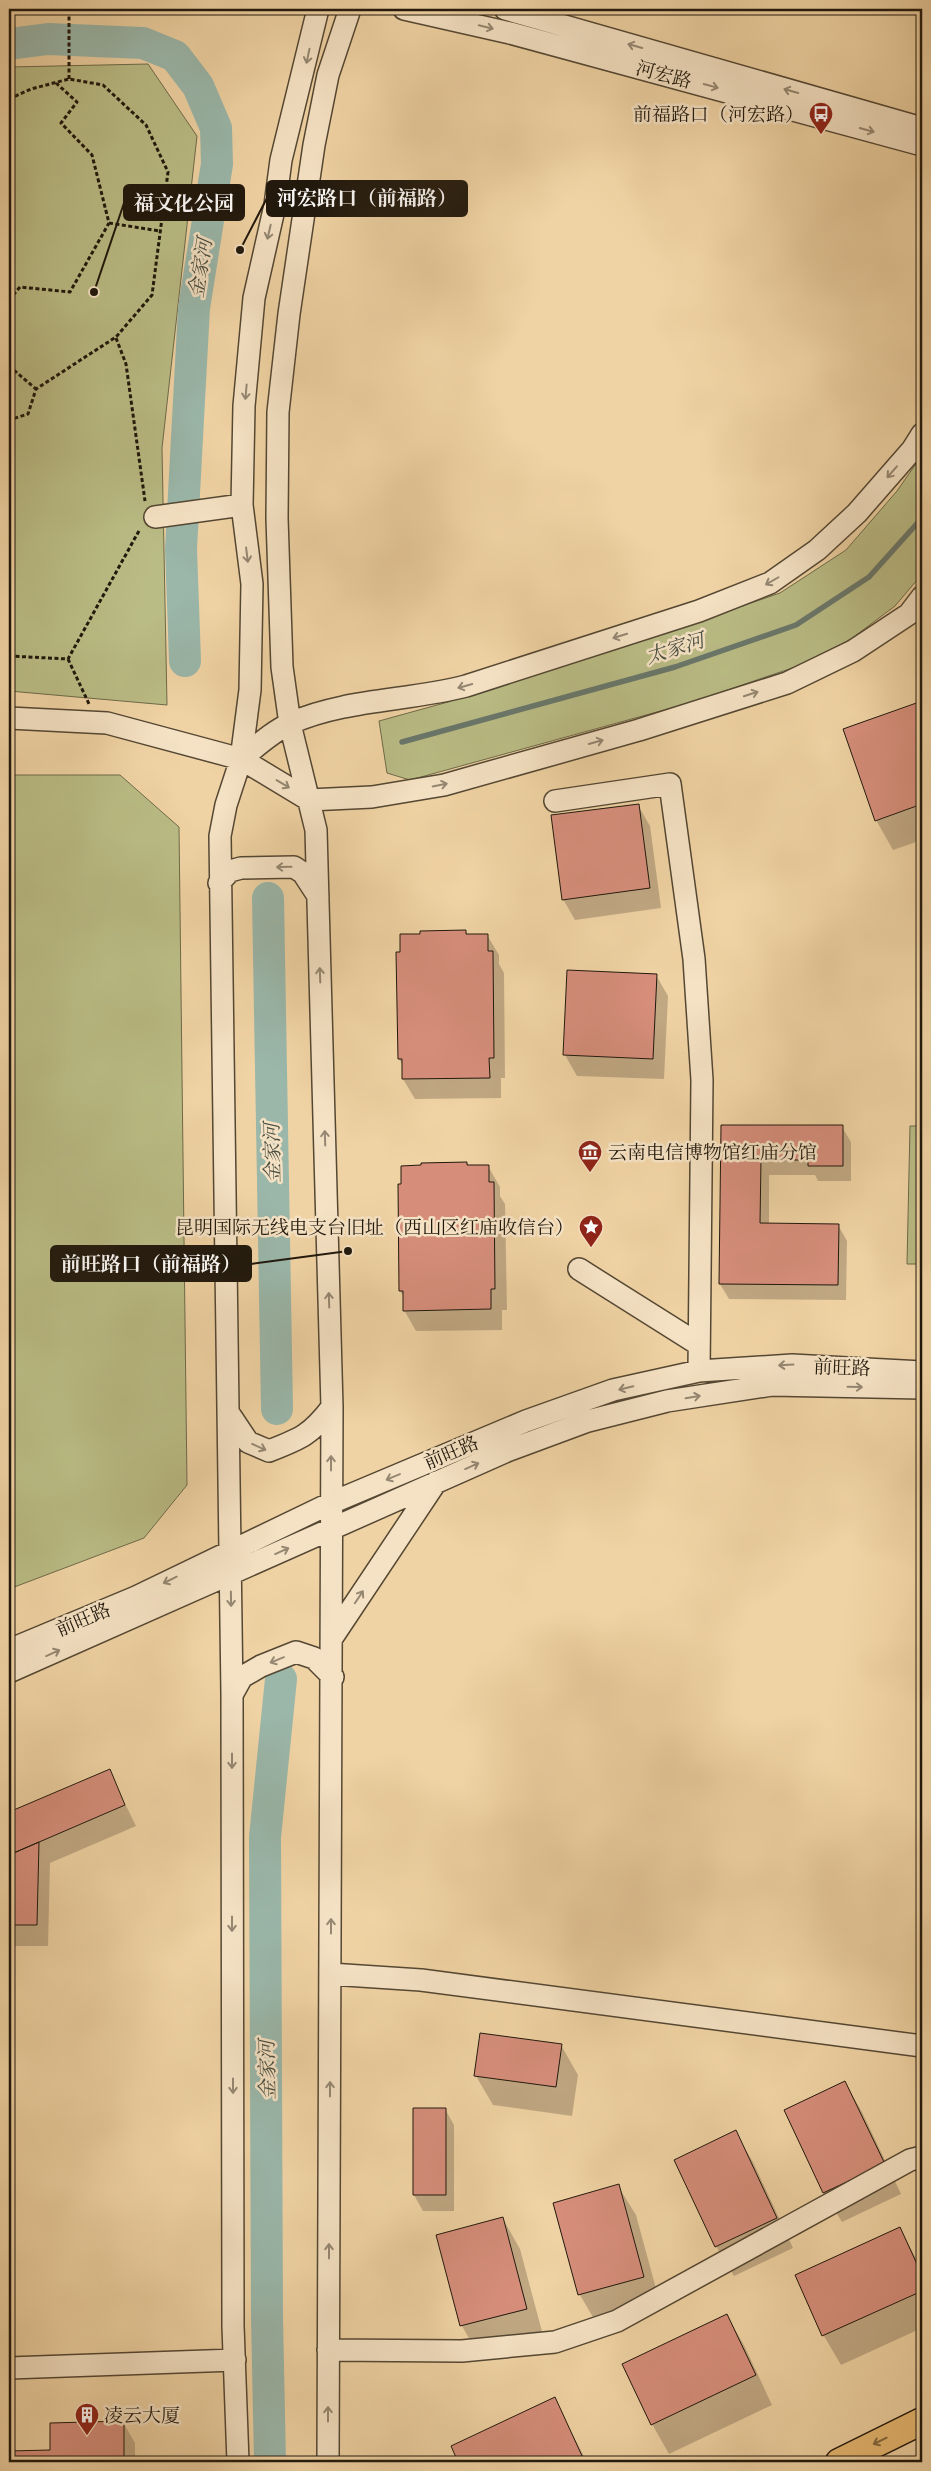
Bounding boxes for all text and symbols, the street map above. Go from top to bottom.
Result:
one-way arrow [477,23,493,32]
one-way arrow [627,41,643,50]
one-way arrow [303,48,312,64]
street label: 河宏路 [633,57,694,95]
one-way arrow [702,82,718,91]
one-way arrow [784,85,800,95]
bus stop icon: 前福路口（河宏路） [808,101,834,135]
place label: 前福路口（河宏路） [633,104,804,128]
one-way arrow [859,125,875,135]
callout: 河宏路口（前福路） [267,181,467,216]
callout: 福文化公园 [124,185,244,220]
text: 河宏路口（前福路） [277,187,457,212]
text: 福文化公园 [134,192,234,217]
one-way arrow [264,223,273,239]
water label: 金家河 [184,234,219,300]
one-way arrow [241,384,250,400]
one-way arrow [886,466,898,479]
one-way arrow [242,546,252,562]
one-way arrow [766,576,780,586]
water label: 太家河 [643,628,711,670]
one-way arrow [612,631,628,641]
one-way arrow [457,681,473,691]
one-way arrow [743,689,759,698]
one-way arrow [588,736,604,746]
one-way arrow [275,779,289,789]
one-way arrow [431,780,447,790]
one-way arrow [277,862,293,872]
one-way arrow [315,968,325,984]
water label: 金家河 [260,1120,287,1183]
one-way arrow [320,1130,329,1146]
museum icon: 云南电信博物馆红庙分馆 [577,1139,603,1173]
place label: 云南电信博物馆红庙分馆 [608,1142,817,1166]
place icon: 昆明国际无线电支台旧址（西山区红庙收信台） [578,1214,604,1248]
place label: 昆明国际无线电支台旧址（西山区红庙收信台） [175,1217,574,1241]
callout: 前旺路口（前福路） [51,1246,251,1281]
text: 前旺路口（前福路） [61,1253,241,1278]
one-way arrow [324,1292,334,1308]
street label: 前旺路 [813,1356,871,1382]
one-way arrow [779,1361,795,1370]
one-way arrow [846,1382,862,1391]
one-way arrow [618,1383,634,1393]
one-way arrow [685,1392,701,1402]
street label: 前旺路 [421,1432,483,1476]
one-way arrow [251,1442,266,1452]
one-way arrow [326,1455,336,1471]
one-way arrow [464,1461,479,1471]
one-way arrow [386,1472,401,1482]
one-way arrow [274,1546,289,1555]
one-way arrow [163,1575,178,1585]
one-way arrow [354,1590,364,1604]
one-way arrow [226,1591,235,1607]
street label: 前旺路 [53,1599,115,1643]
one-way arrow [46,1648,61,1657]
one-way arrow [270,1656,285,1665]
one-way arrow [227,1753,237,1769]
one-way arrow [227,1916,237,1932]
one-way arrow [326,1918,336,1934]
water label: 金家河 [255,2037,282,2100]
one-way arrow [228,2078,238,2094]
one-way arrow [325,2081,335,2097]
one-way arrow [324,2243,334,2260]
building icon: 凌云大厦 [74,2402,100,2436]
place label: 凌云大厦 [104,2405,180,2429]
one-way arrow [323,2406,333,2422]
one-way arrow [873,2437,888,2447]

